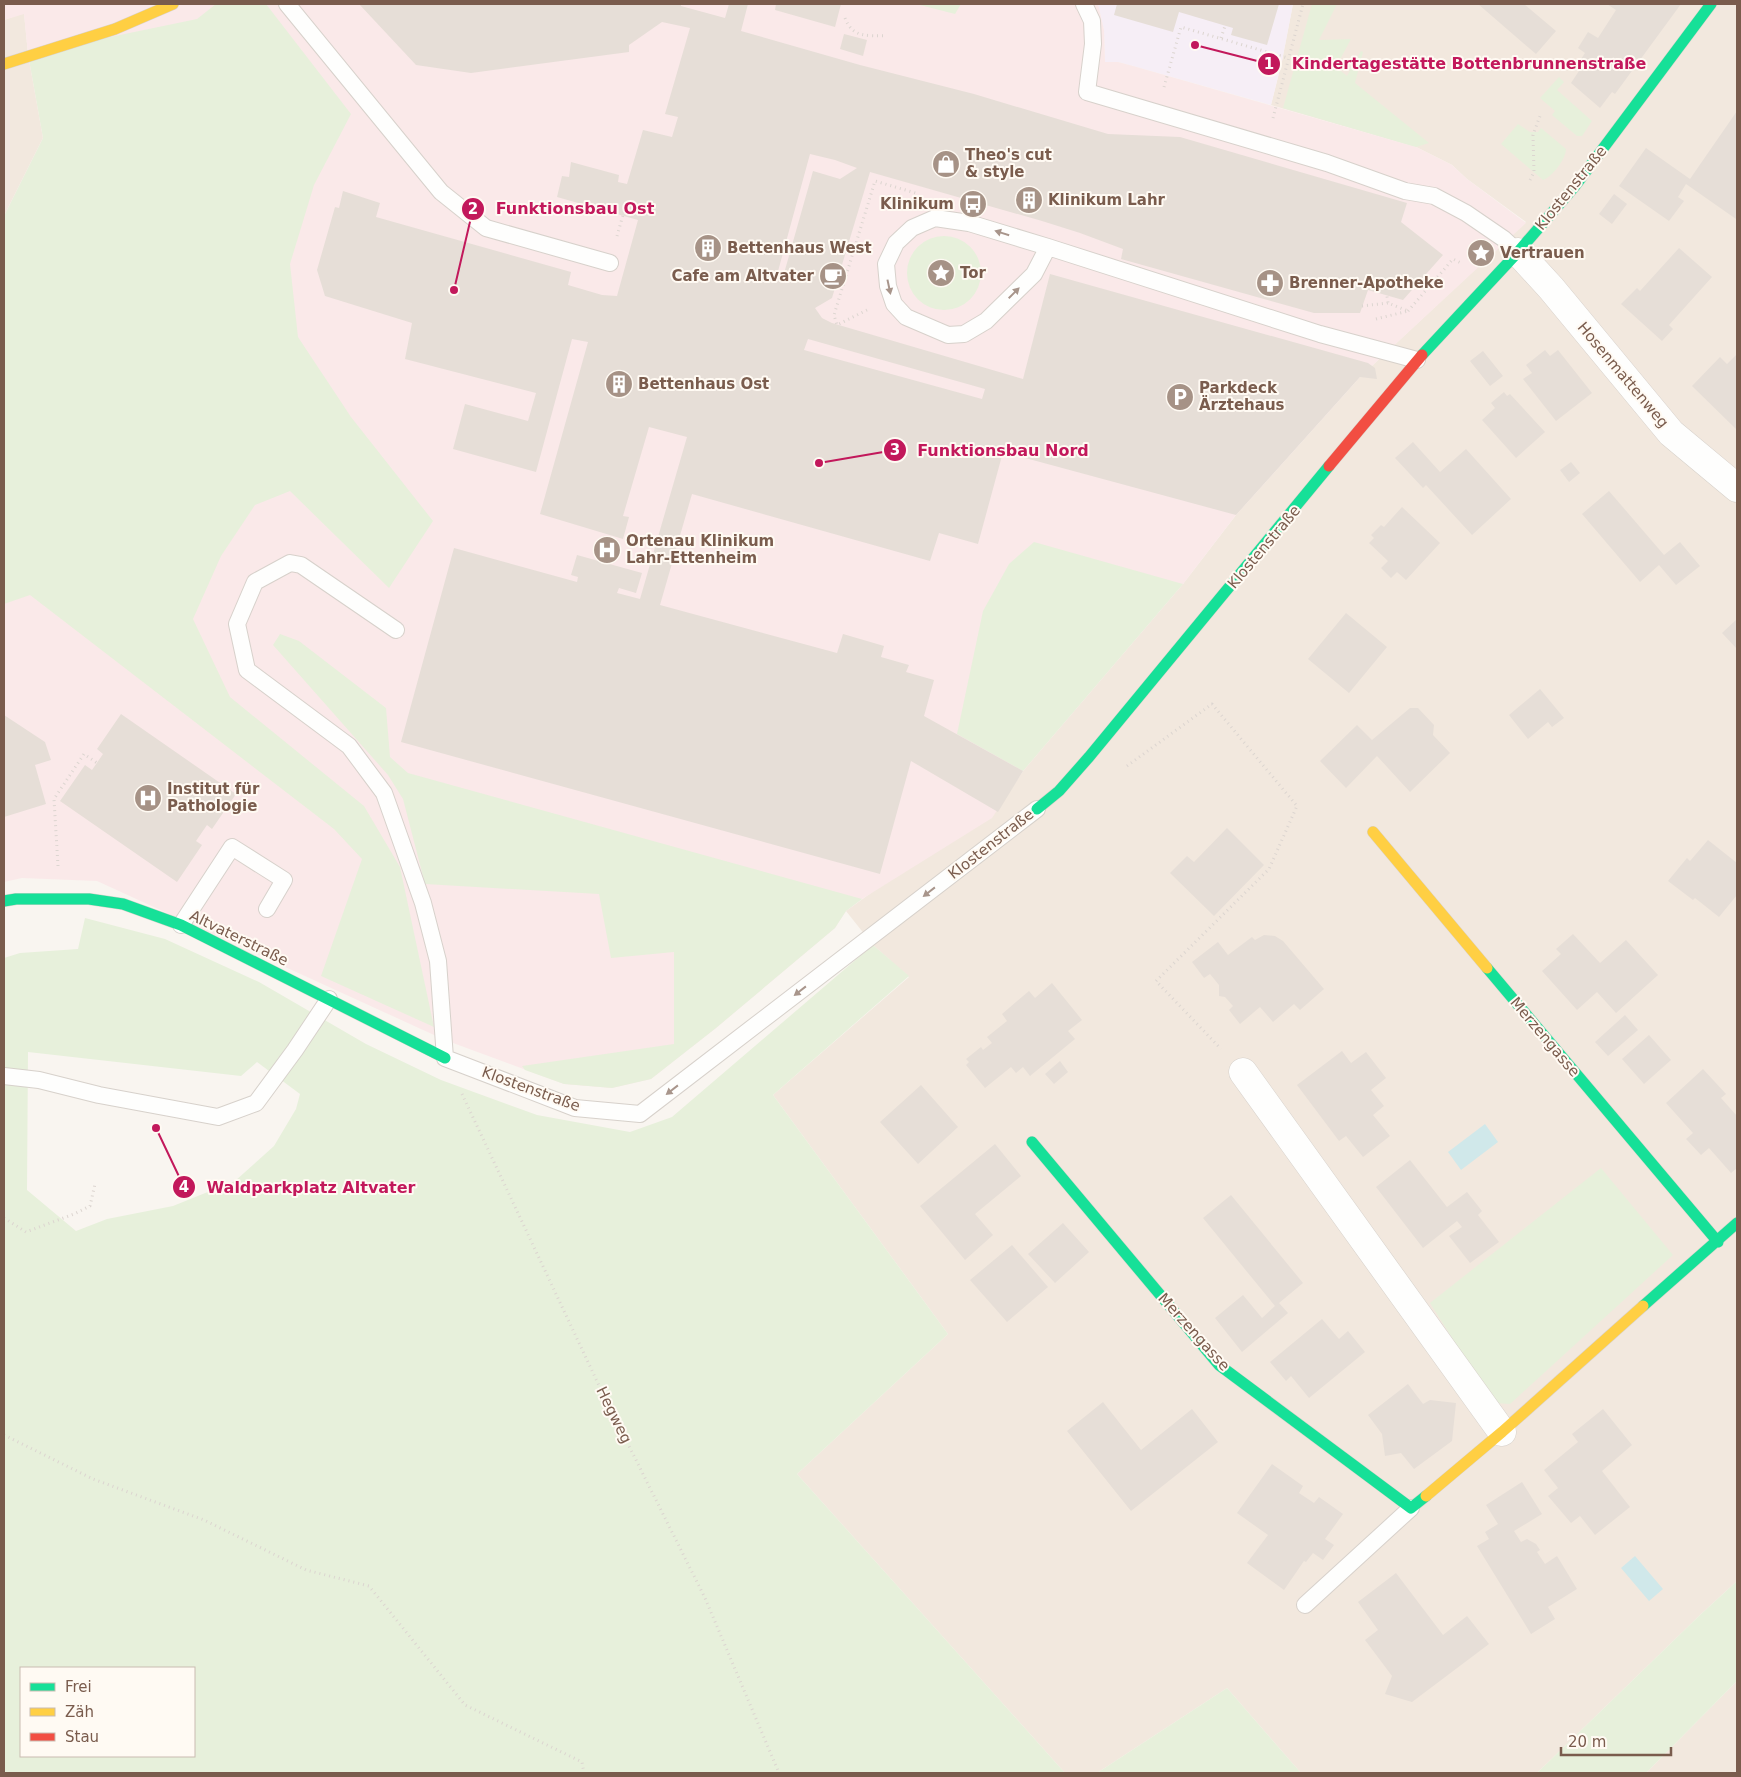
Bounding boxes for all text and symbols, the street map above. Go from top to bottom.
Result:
callout: Kindertagestätte Bottenbrunnenstraße [1257,48,1656,79]
text: Kindertagestätte Bottenbrunnenstraße [1292,54,1646,73]
text: 1 [1264,55,1274,73]
street label: Klostenstraße [1531,142,1611,234]
place label: Theo's cut & style [965,146,1052,181]
shop icon: Theo's cut & style [931,149,961,179]
building icon: Klinikum Lahr [1014,185,1044,215]
bus stop icon: Klinikum [958,189,988,219]
place label: Klinikum Lahr [1048,191,1166,209]
callout: Funktionsbau Ost [461,193,664,224]
place label: Klinikum [880,195,954,213]
text: Funktionsbau Ost [496,199,655,218]
text: 2 [468,200,478,218]
one-way arrow [994,229,1009,237]
building icon: Bettenhaus West [693,233,723,263]
place icon: Vertrauen [1466,238,1496,268]
place label: Bettenhaus West [727,239,872,257]
place label: Vertrauen [1500,244,1585,262]
place icon: Tor [926,258,956,288]
cafe icon: Cafe am Altvater [818,261,848,291]
place label: Tor [960,264,987,282]
place label: Cafe am Altvater [671,267,815,285]
pharmacy icon: Brenner-Apotheke [1255,268,1285,298]
place label: Brenner-Apotheke [1289,274,1444,292]
one-way arrow [885,279,893,294]
one-way arrow [1008,287,1020,299]
street label: Hosenmattenweg [1574,319,1672,431]
building icon: Bettenhaus Ost [604,369,634,399]
place label: Bettenhaus Ost [638,375,769,393]
place label: Parkdeck Ärztehaus [1199,379,1285,414]
parking icon: Parkdeck Ärztehaus [1165,382,1195,412]
callout: Funktionsbau Nord [882,435,1099,466]
text: 3 [890,441,900,459]
text: Funktionsbau Nord [917,441,1089,460]
street label: Klostenstraße [1224,502,1304,592]
place label: Ortenau Klinikum Lahr-Ettenheim [626,532,774,567]
hospital icon: Ortenau Klinikum Lahr-Ettenheim [592,535,622,565]
place label: Institut für Pathologie [167,780,260,815]
hospital icon: Institut für Pathologie [133,783,163,813]
street label: Klostenstraße [945,805,1037,883]
one-way arrow [923,886,936,897]
street label: Altvaterstraße [187,906,291,970]
one-way arrow [793,986,807,996]
street label: Merzengasse [1506,993,1584,1081]
street label: Klostenstraße [479,1063,583,1115]
one-way arrow [665,1085,678,1095]
callout: Waldparkplatz Altvater [171,1172,425,1203]
text: 4 [179,1178,189,1196]
text: Waldparkplatz Altvater [207,1178,416,1197]
street label: Merzengasse [1154,1289,1234,1375]
street label: Hegweg [593,1384,635,1446]
legend [20,1667,195,1757]
text: Frei [65,1678,92,1696]
text: Zäh [65,1703,94,1721]
scale bar [1561,1724,1671,1756]
text: Stau [65,1728,99,1746]
text: 20 m [1568,1733,1606,1751]

